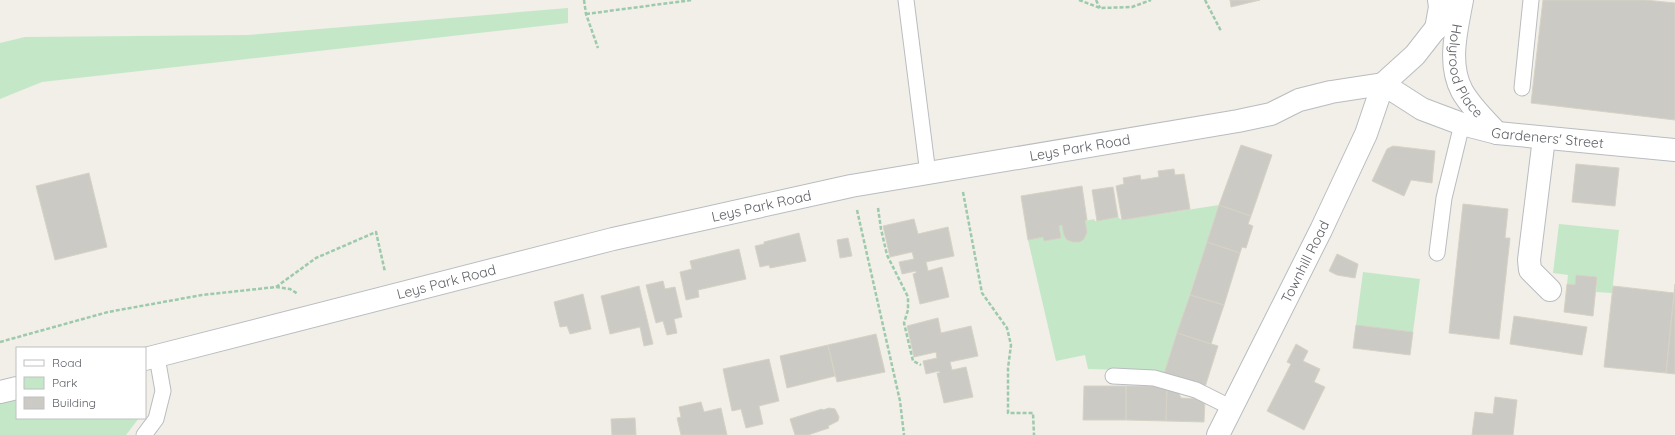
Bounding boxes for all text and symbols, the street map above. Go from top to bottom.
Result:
street label: Holyrood Place [1445,22,1487,122]
street label: Gardeners' Street [1489,123,1605,152]
street label: Leys Park Road [1028,130,1131,165]
street label: Leys Park Road [710,186,813,226]
street label: Townhill Road [1277,218,1333,306]
street label: Leys Park Road [395,260,498,303]
legend [16,347,146,419]
text: Road [52,355,82,370]
text: Park [52,375,77,390]
text: Building [52,395,96,410]

